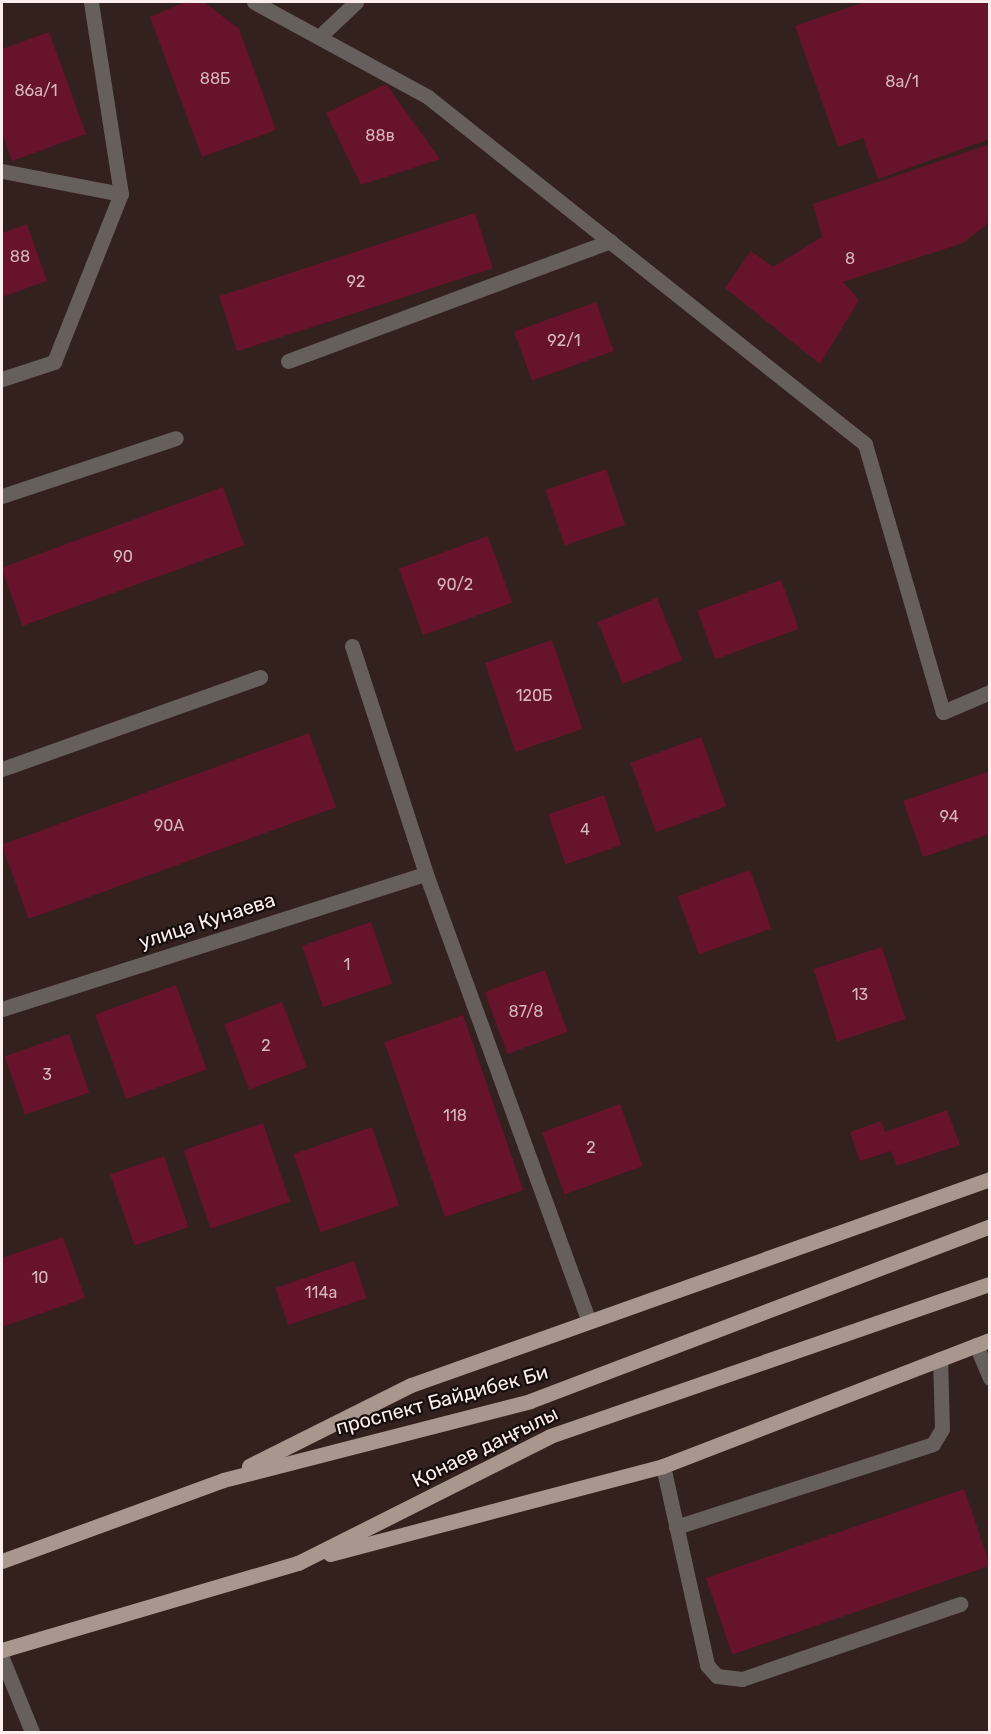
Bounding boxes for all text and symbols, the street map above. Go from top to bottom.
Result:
house number: 88Б [200,69,230,89]
house number: 8а/1 [885,72,919,92]
house number: 86а/1 [14,81,58,101]
house number: 88в [365,126,395,146]
house number: 88 [10,247,30,267]
house number: 8 [845,249,855,269]
house number: 92 [347,272,365,292]
house number: 92/1 [547,331,581,351]
house number: 90 [113,547,133,567]
house number: 90/2 [437,575,473,595]
house number: 120Б [516,686,552,706]
house number: 94 [939,807,959,827]
house number: 90А [154,816,184,836]
house number: 4 [580,820,590,840]
street label: улица Кунаева [136,888,278,954]
house number: 1 [344,955,350,975]
house number: 13 [852,985,868,1005]
house number: 87/8 [509,1002,543,1022]
house number: 2 [261,1036,271,1056]
house number: 3 [42,1065,52,1085]
house number: 118 [443,1106,467,1126]
house number: 2 [586,1138,596,1158]
house number: 10 [31,1268,49,1288]
house number: 114а [305,1283,337,1303]
street label: проспект Байдибек Би [333,1360,551,1440]
street label: Қонаев даңғылы [408,1401,562,1493]

